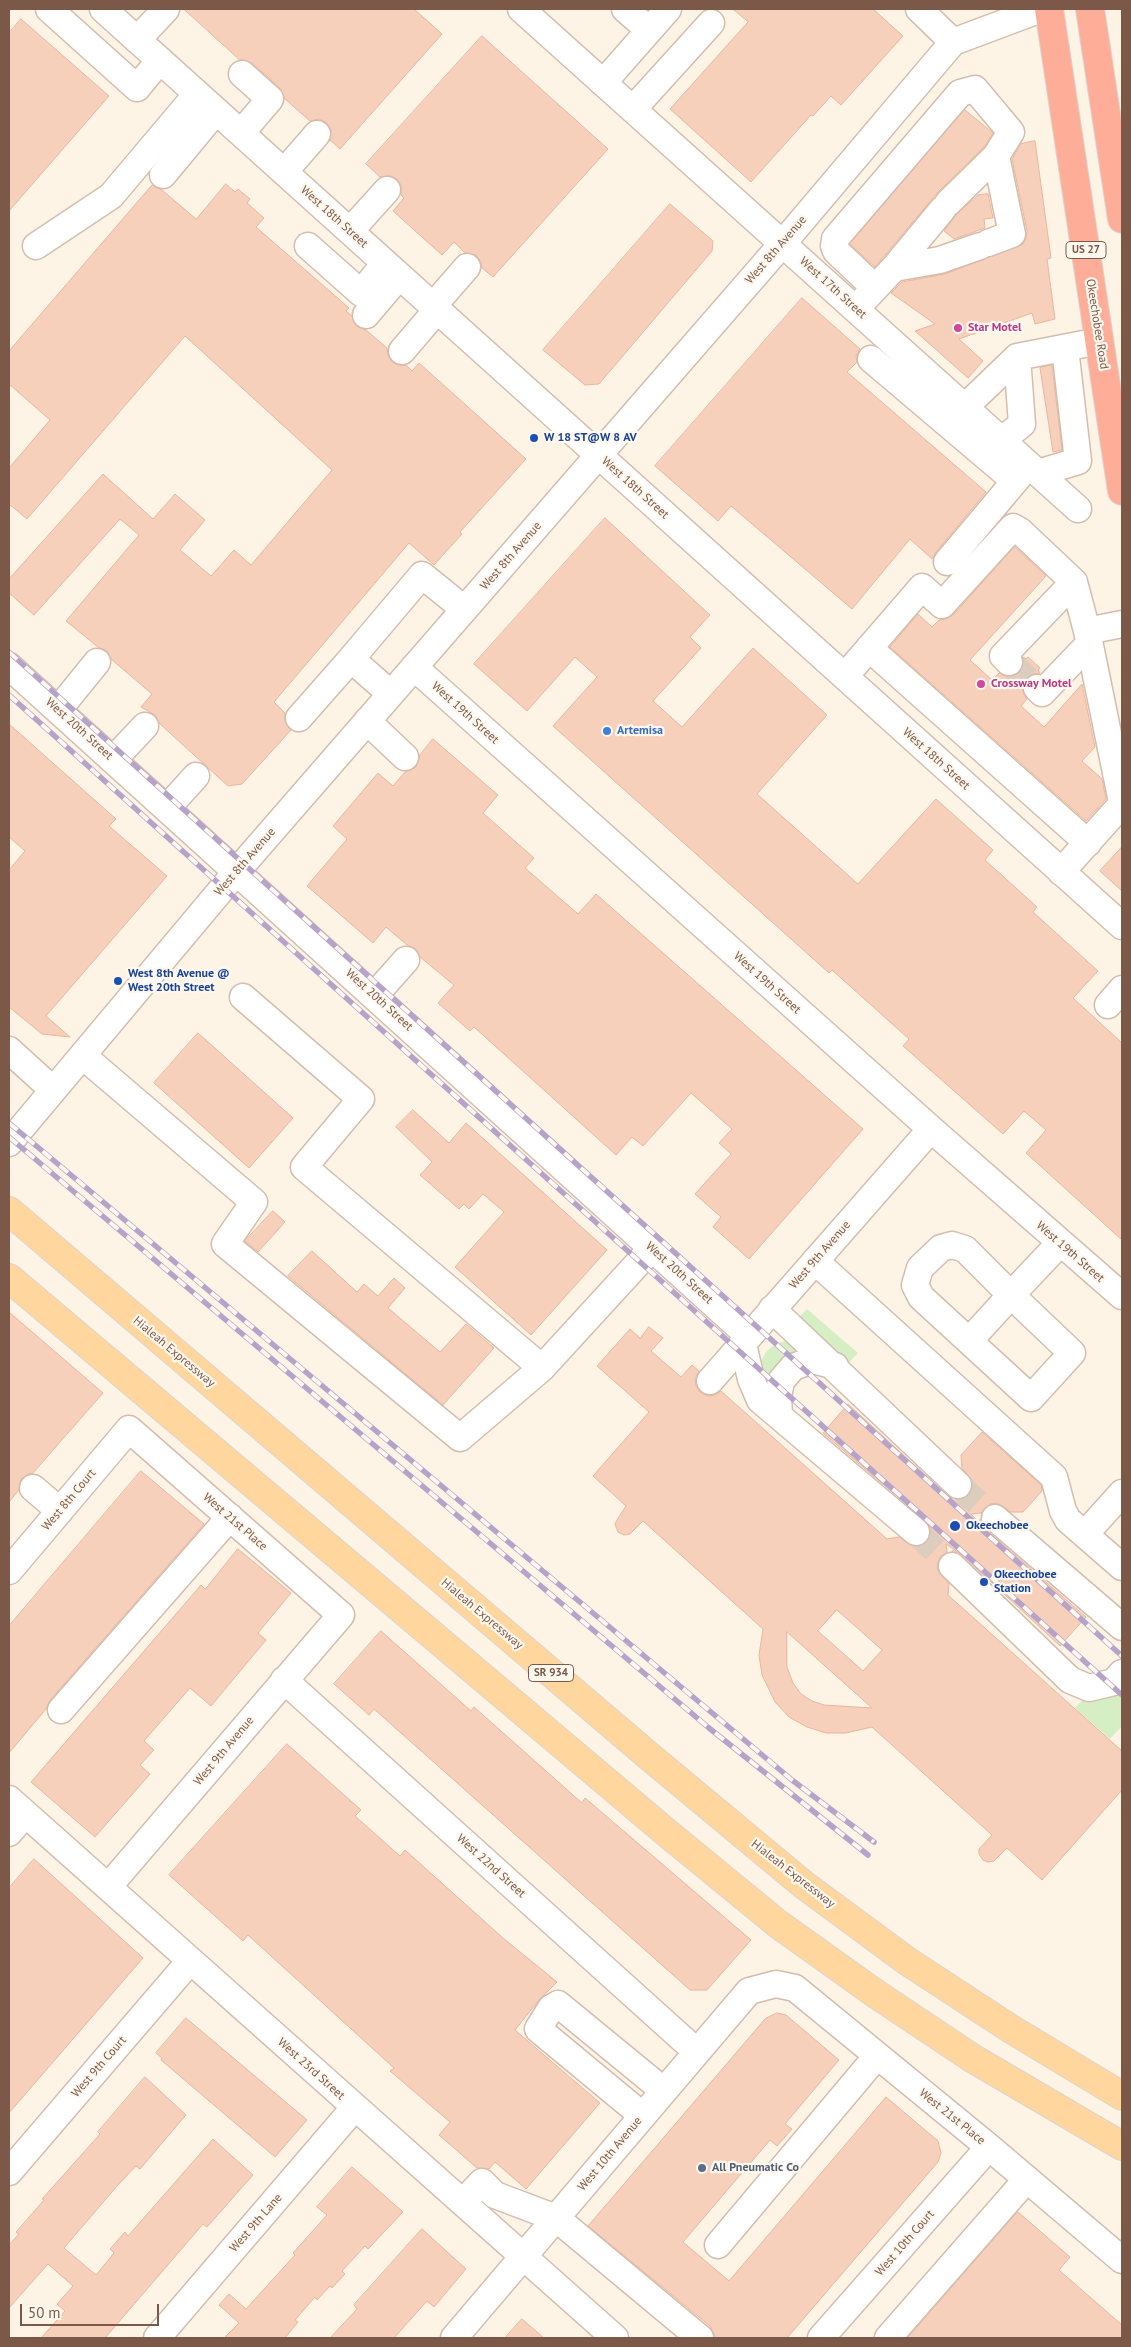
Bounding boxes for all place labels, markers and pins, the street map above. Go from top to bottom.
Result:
place label: Star Motel [968,321,1022,335]
marker: Star Motel [952,322,964,334]
place label: W 18 ST@W 8 AV [544,431,637,445]
marker: W 18 ST@W 8 AV [528,432,540,444]
place label: Crossway Motel [991,677,1072,691]
marker: Crossway Motel [975,678,987,690]
place label: Artemisa [617,724,663,738]
marker: Artemisa [601,725,613,737]
place label: West 8th Avenue @ West 20th Street [128,967,230,995]
marker: West 8th Avenue @ West 20th Street [112,975,124,987]
marker: Okeechobee [948,1519,962,1533]
place label: Okeechobee [966,1519,1029,1533]
place label: Okeechobee Station [994,1568,1057,1596]
marker: Okeechobee Station [978,1576,990,1588]
place label: All Pneumatic Co [712,2161,799,2175]
marker: All Pneumatic Co [696,2162,708,2174]

